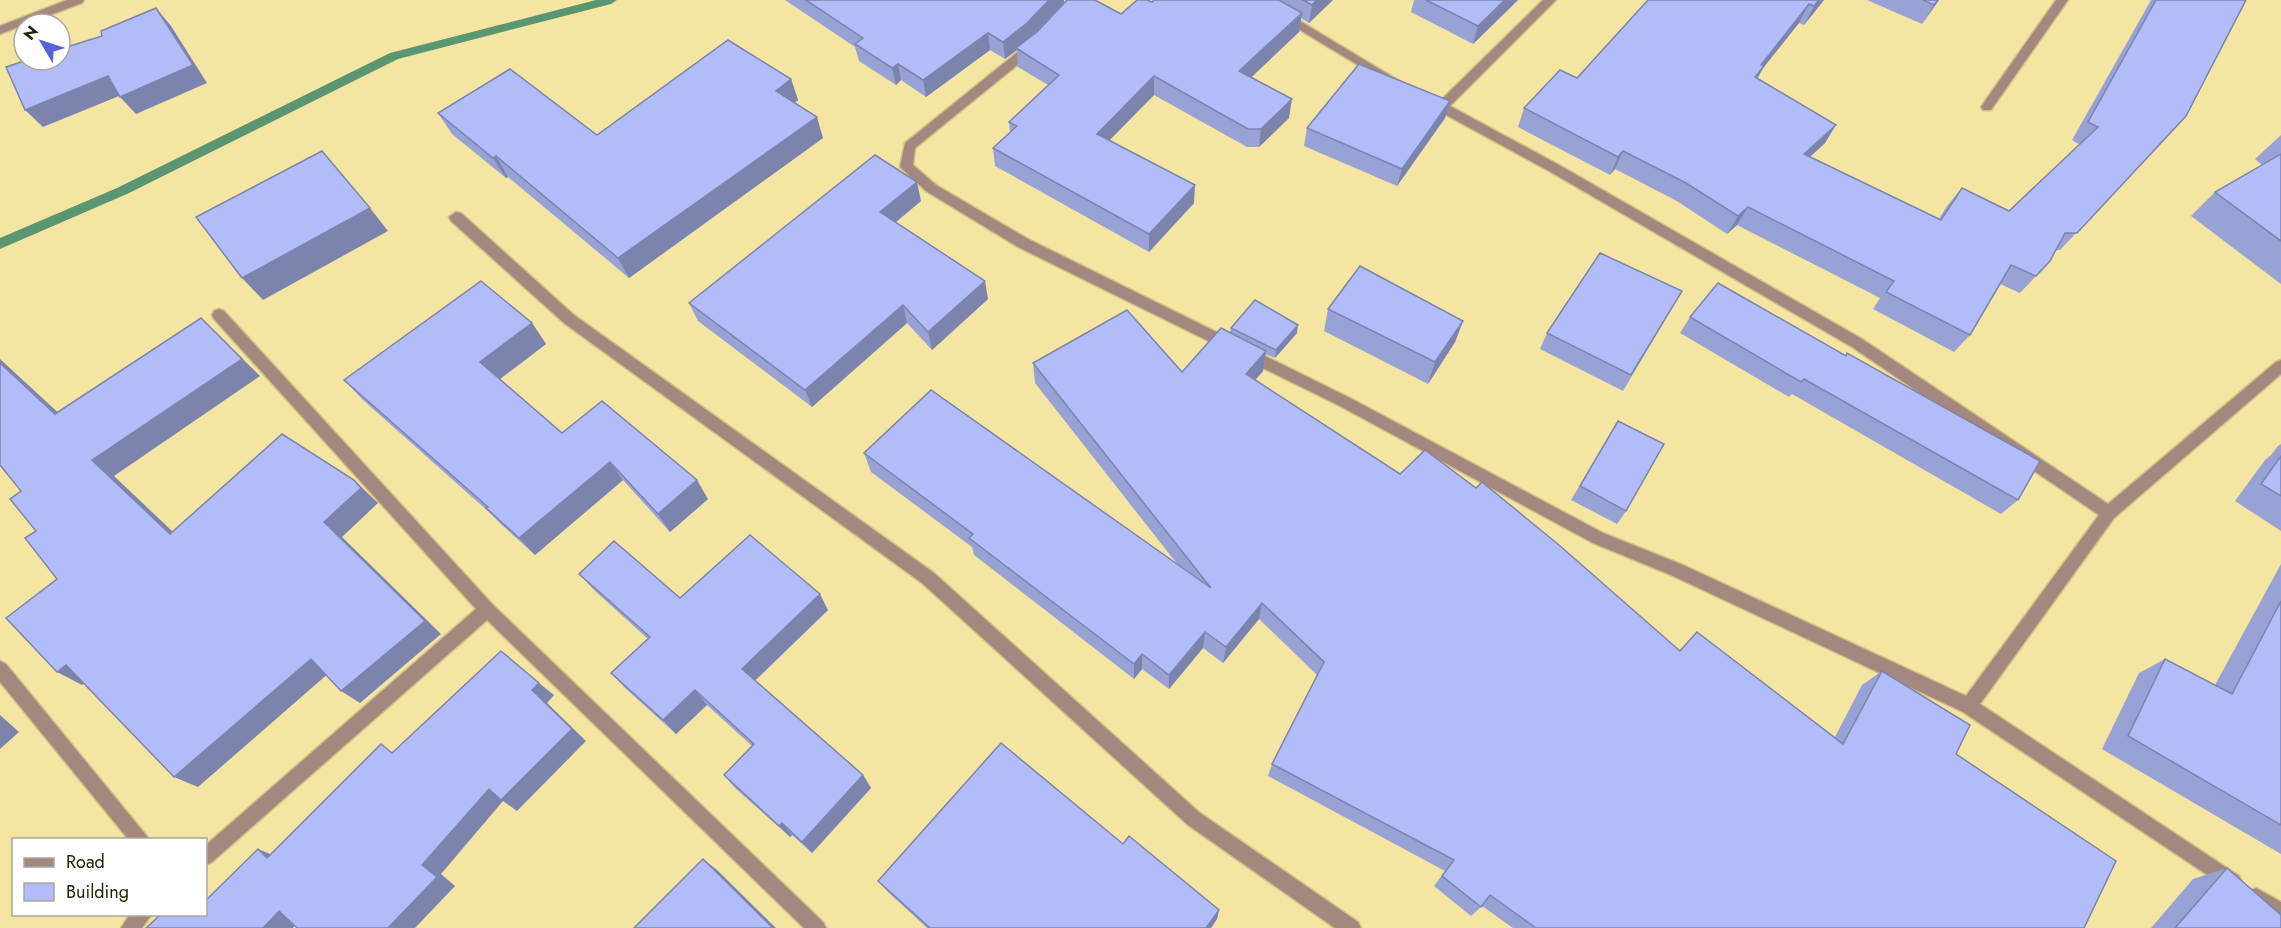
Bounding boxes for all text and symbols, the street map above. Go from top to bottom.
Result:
north arrow [12,12,72,72]
text: N [18,21,44,45]
legend [12,838,207,916]
text: Road [66,849,105,875]
text: Building [66,879,129,905]

